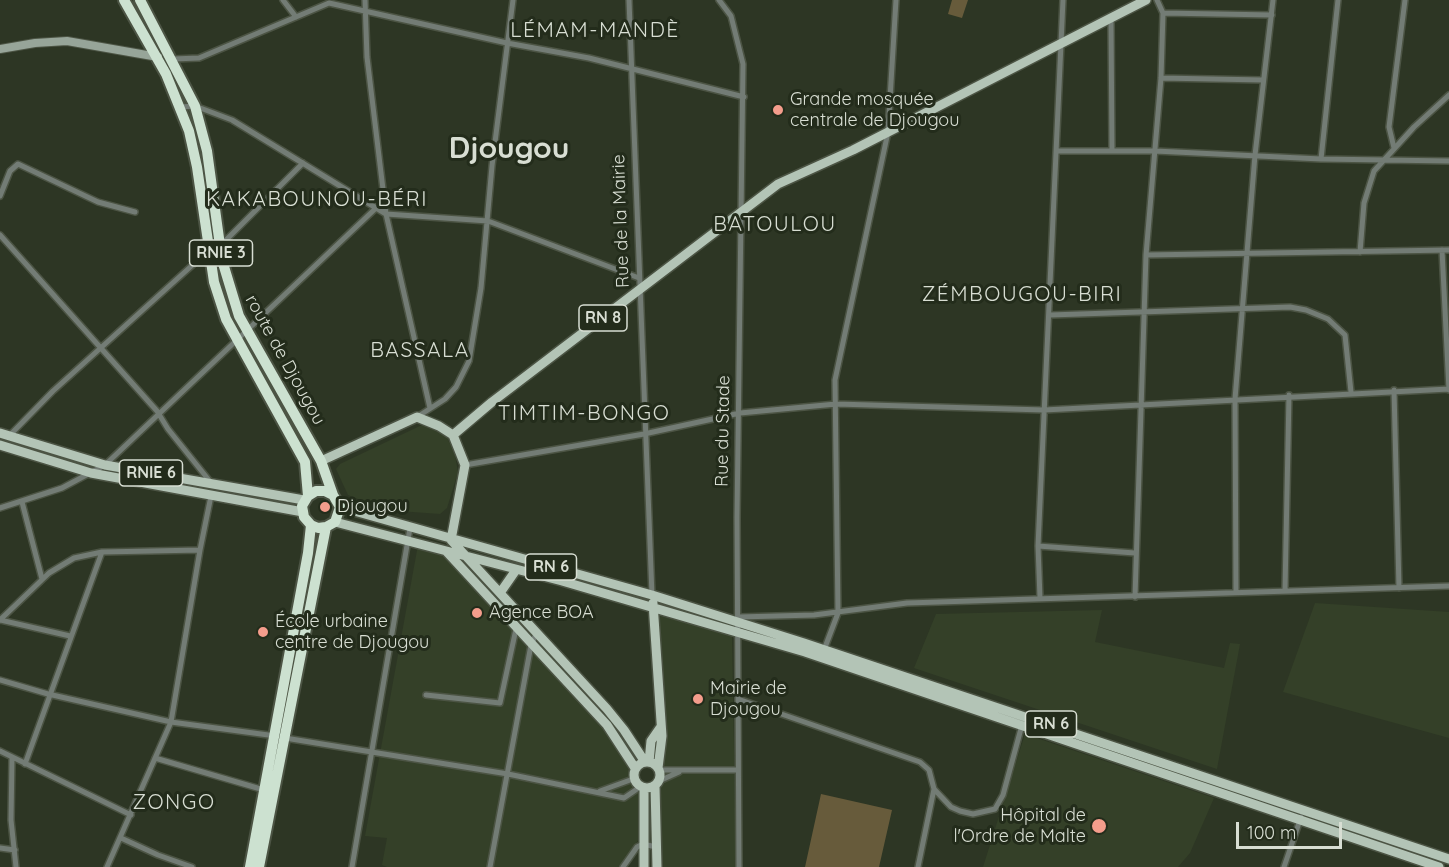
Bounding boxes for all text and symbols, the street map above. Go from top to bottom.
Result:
district label: LÉMAM-MANDÈ [510,18,680,44]
place label: Grande mosquée centrale de Djougou [790,89,959,132]
marker: Grande mosquée centrale de Djougou [771,103,785,117]
district label: Djougou [449,131,569,167]
street label: Rue de la Mairie [608,154,634,288]
district label: KAKABOUNOU-BÉRI [206,187,428,213]
district label: BATOULOU [713,212,837,238]
road number: RNIE 3 [190,240,252,266]
district label: ZÉMBOUGOU-BIRI [922,282,1122,308]
street label: route de Djougou [240,291,330,429]
road number: RN 8 [579,305,627,331]
district label: BASSALA [370,338,470,364]
street label: Rue du Stade [711,375,735,487]
district label: TIMTIM-BONGO [498,401,670,427]
road number: RNIE 6 [120,460,182,486]
place label: Djougou [337,496,408,518]
marker: Djougou [318,500,332,514]
road number: RN 6 [526,554,576,580]
place label: Agence BOA [489,602,594,624]
marker: Agence BOA [470,606,484,620]
place label: École urbaine centre de Djougou [275,611,429,654]
marker: École urbaine centre de Djougou [256,625,270,639]
place label: Mairie de Djougou [710,678,787,720]
marker: Mairie de Djougou [691,692,705,706]
road number: RN 6 [1026,711,1076,737]
district label: ZONGO [133,790,215,816]
place label: Hôpital de l'Ordre de Malte [953,805,1086,848]
scale bar [1239,810,1346,848]
marker: Hôpital de l'Ordre de Malte [1090,817,1108,835]
text: 100 m [1247,821,1296,844]

